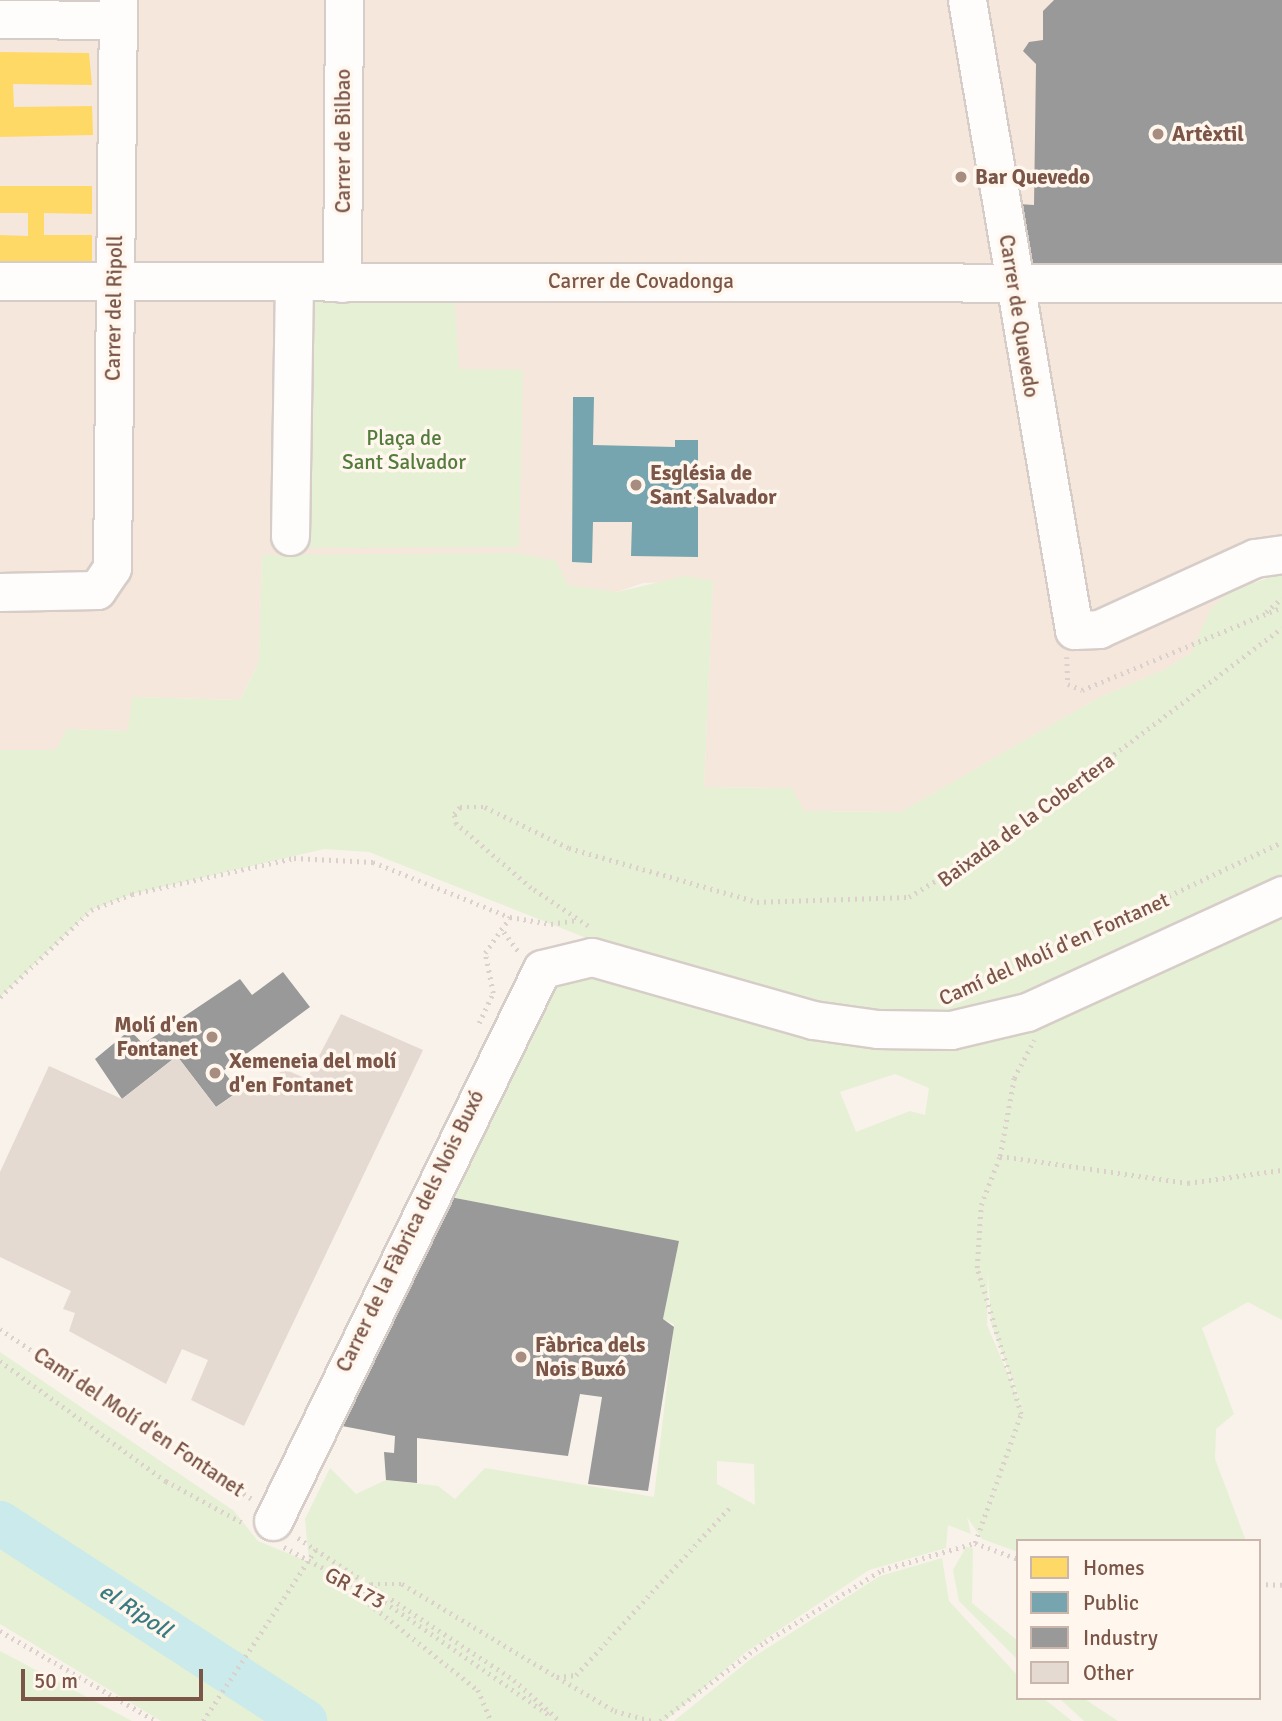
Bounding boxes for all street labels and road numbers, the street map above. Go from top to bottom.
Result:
street label: Carrer de Bilbao [330,69,356,213]
street label: Carrer de Quevedo [994,233,1044,399]
street label: Carrer del Ripoll [100,235,128,381]
street label: Carrer de Covadonga [548,268,734,294]
street label: Baixada de la Cobertera [933,747,1119,893]
street label: Camí del Molí d'en Fontanet [935,887,1173,1011]
street label: Carrer de la Fàbrica dels Nois Buxó [331,1086,489,1376]
street label: Camí del Molí d'en Fontanet [29,1342,249,1502]
street label: GR 173 [320,1562,390,1614]

